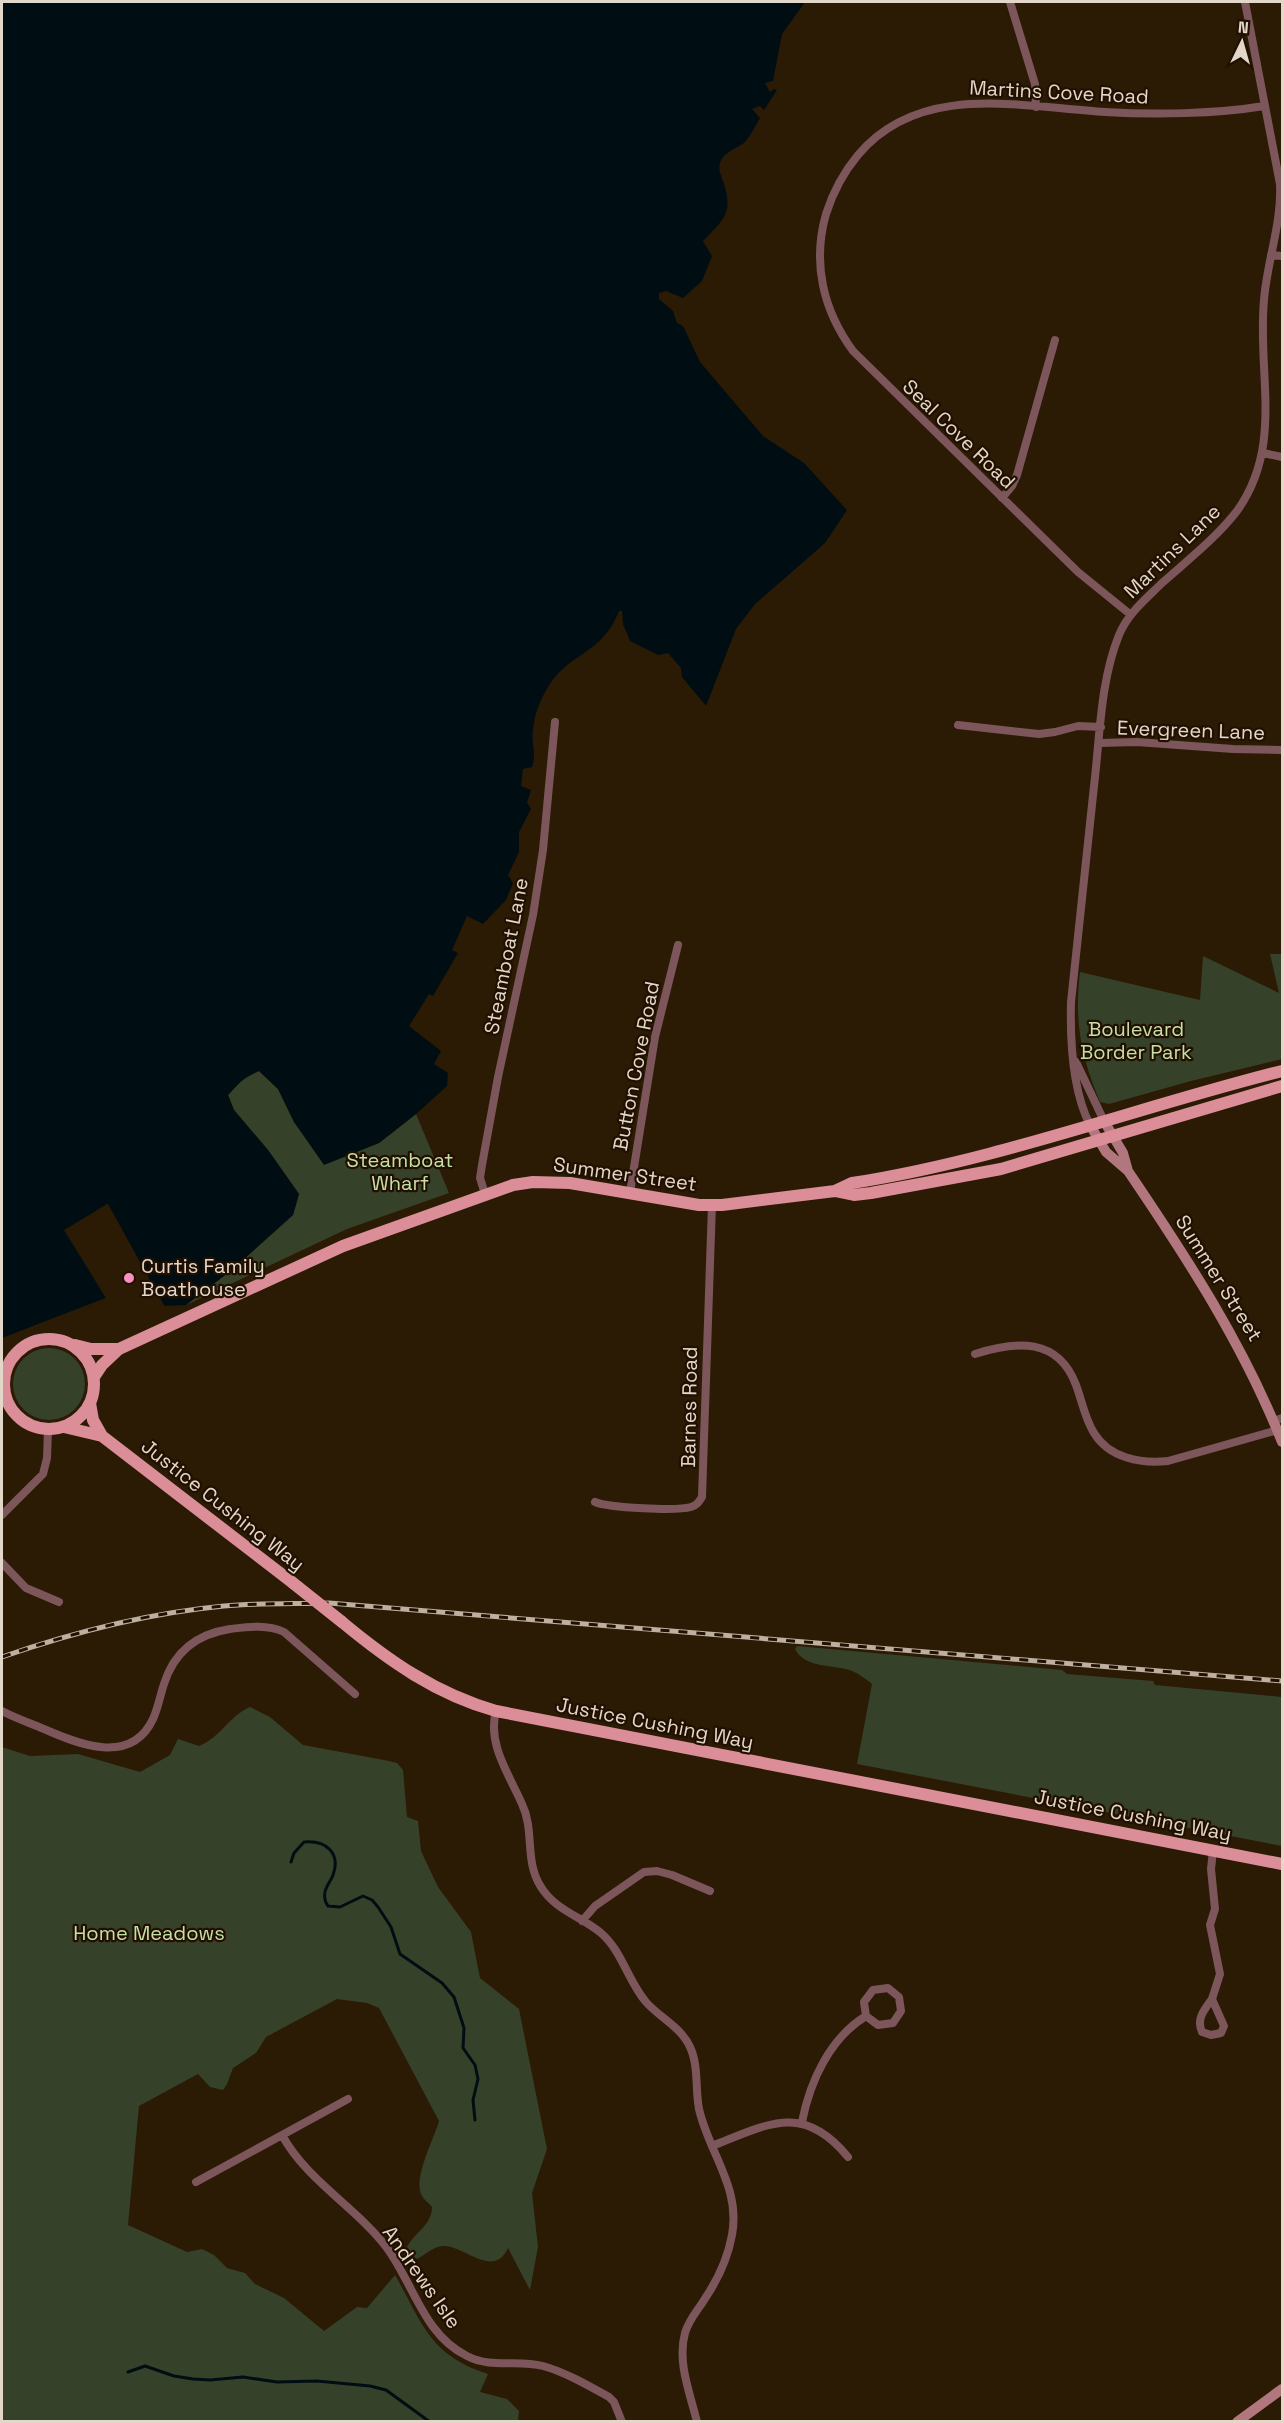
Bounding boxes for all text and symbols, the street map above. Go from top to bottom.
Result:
north arrow [1212,12,1272,72]
text: N [1237,17,1250,38]
street label: Martins Cove Road [969,74,1149,110]
street label: Seal Cove Road [897,374,1021,494]
street label: Martins Lane [1118,498,1226,604]
street label: Evergreen Lane [1116,714,1266,746]
street label: Steamboat Lane [478,876,534,1036]
street label: Button Cove Road [607,979,665,1153]
park label: Boulevard Border Park [1080,1016,1192,1065]
park label: Steamboat Wharf [347,1147,453,1196]
street label: Summer Street [552,1151,698,1197]
street label: Summer Street [1170,1210,1268,1346]
place label: Curtis Family Boathouse [141,1253,265,1302]
marker: Curtis Family Boathouse [122,1271,136,1285]
street label: Barnes Road [675,1346,703,1468]
street label: Justice Cushing Way [136,1433,310,1577]
street label: Justice Cushing Way [554,1691,756,1755]
street label: Justice Cushing Way [1032,1783,1234,1847]
park label: Home Meadows [73,1920,225,1946]
street label: Andrews Isle [377,2220,467,2334]

